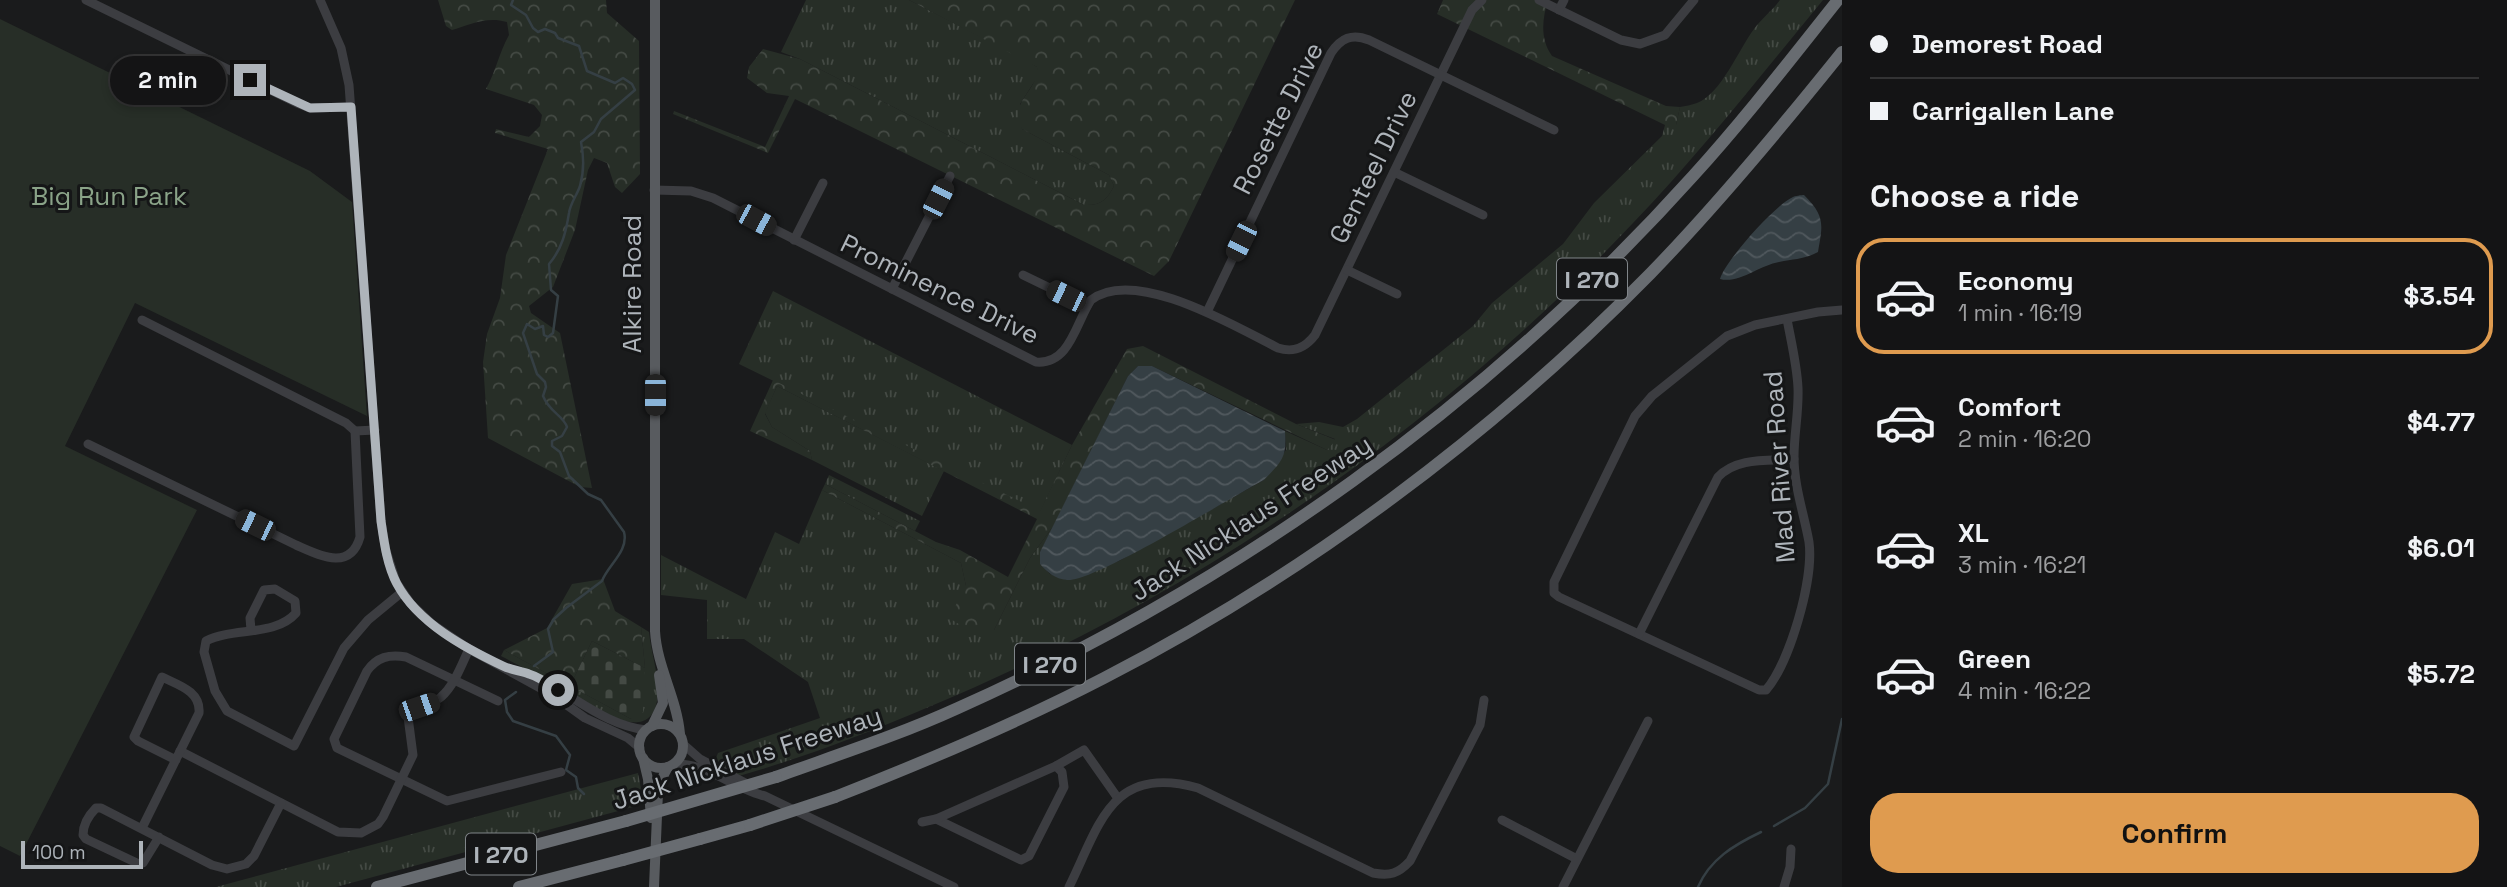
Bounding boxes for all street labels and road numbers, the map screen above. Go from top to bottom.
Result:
street label: Rosette Drive [1225,36,1331,200]
street label: Genteel Drive [1321,85,1425,249]
street label: Alkire Road [615,215,649,353]
street label: Prominence Drive [835,226,1045,352]
road number: I 270 [1557,258,1627,300]
street label: Mad River Road [1755,370,1803,564]
street label: Jack Nicklaus Freeway [1124,427,1378,609]
road number: I 270 [1015,644,1085,684]
street label: Jack Nicklaus Freeway [608,698,886,818]
road number: I 270 [466,834,536,874]

